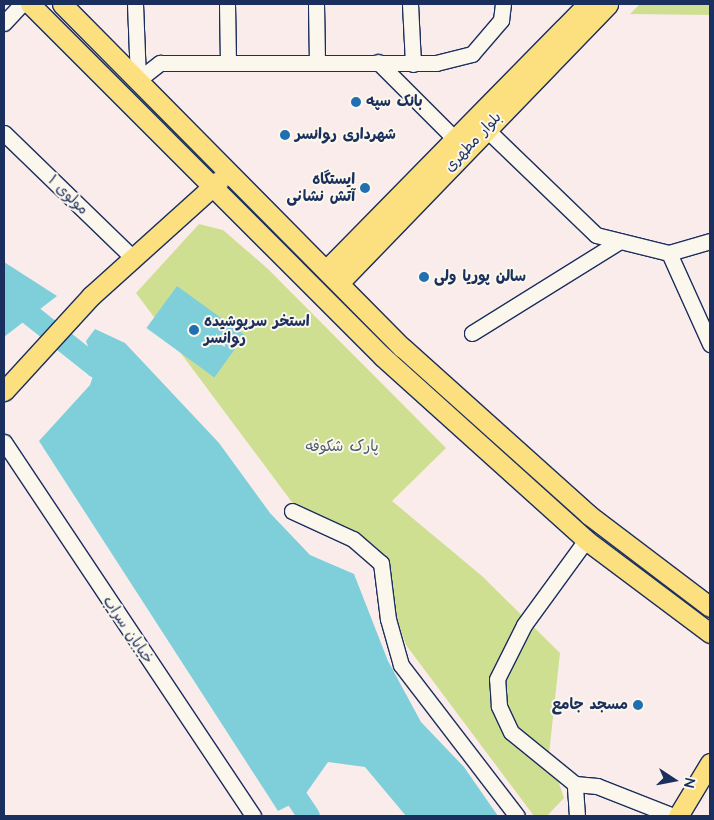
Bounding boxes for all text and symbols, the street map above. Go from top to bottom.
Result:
place label: بانک سپه [366,93,423,111]
marker: بانک سپه [350,96,362,108]
street label: بلوار مطهری [441,108,505,176]
place label: شهرداری روانسر [295,126,396,144]
marker: شهرداری روانسر [279,129,291,141]
place label: ایستگاه آتش نشانی [287,170,355,205]
street label: مولوی ۱ [44,171,92,219]
marker: ایستگاه آتش نشانی [359,182,371,194]
place label: سالن پوریا ولی [434,268,526,286]
marker: سالن پوریا ولی [418,271,430,283]
place label: استخر سرپوشیده روانسر [204,312,310,347]
marker: استخر سرپوشیده روانسر [188,324,200,336]
park label: پارک شکوفه [305,438,379,456]
street label: خیابان سراب [99,593,157,667]
place label: مسجد جامع [552,696,628,714]
marker: مسجد جامع [632,699,644,711]
north arrow [649,755,699,805]
text: N [678,777,699,789]

